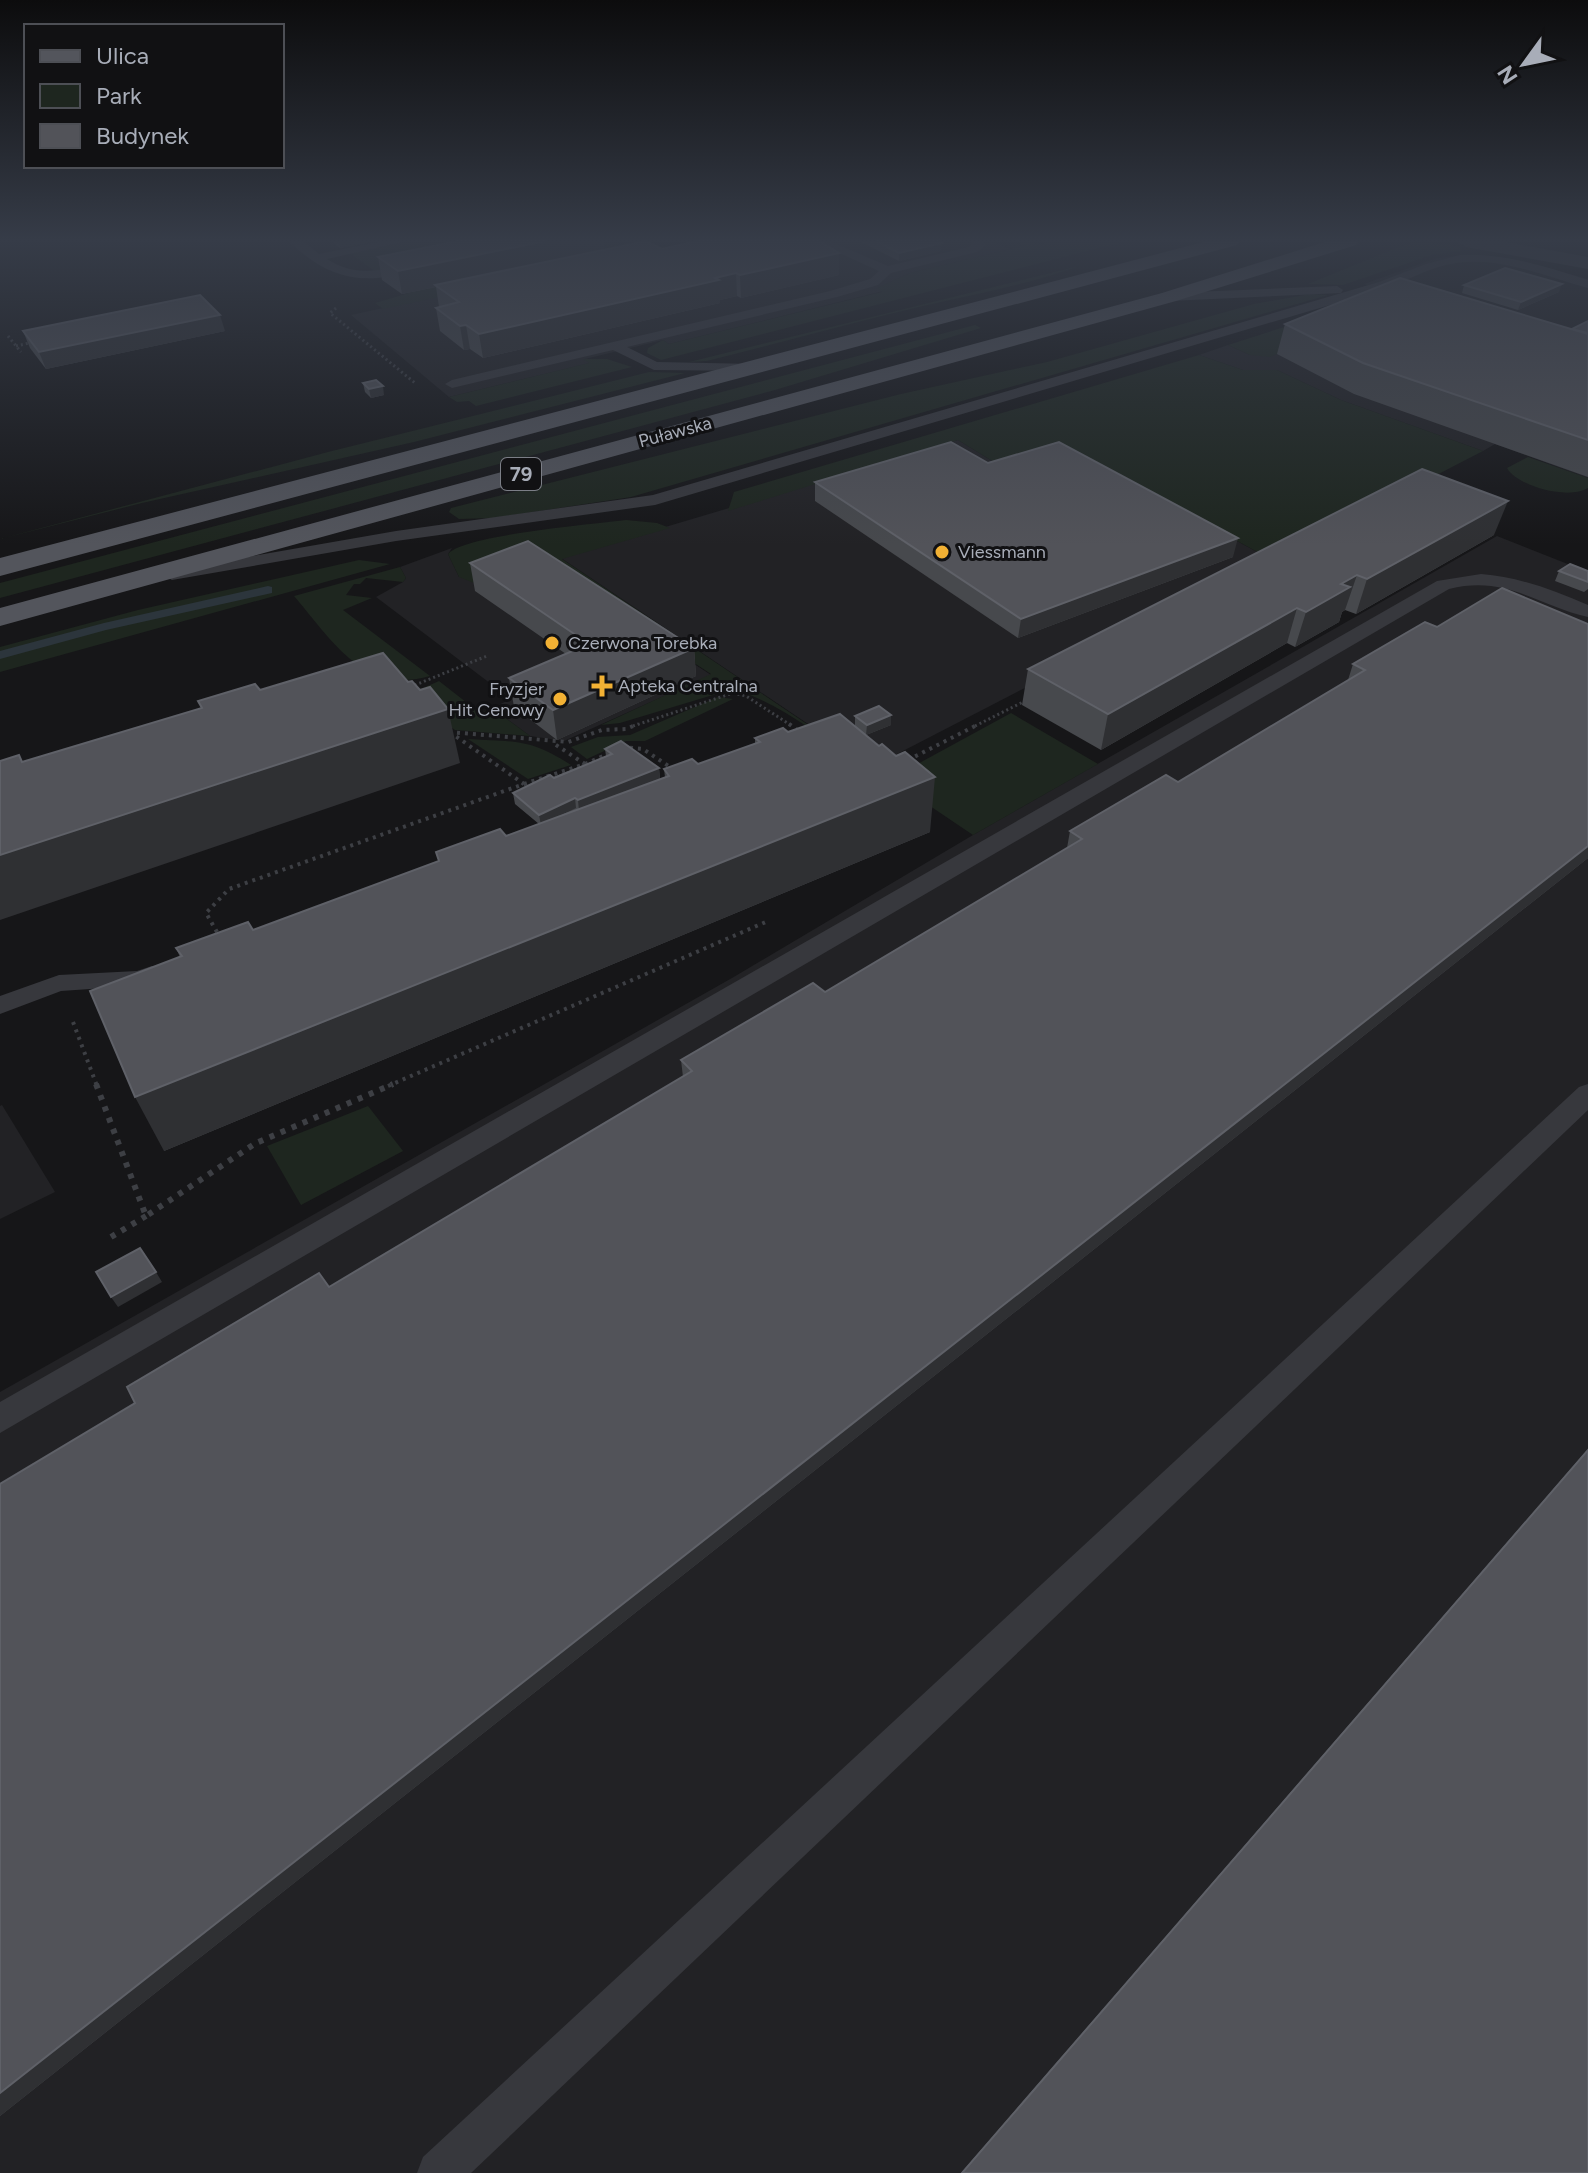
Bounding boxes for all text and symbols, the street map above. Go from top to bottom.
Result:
legend [24,24,284,168]
north arrow [1484,24,1564,104]
text: Ulica [96,41,149,70]
text: N [1492,60,1524,89]
text: Park [96,81,142,110]
text: Budynek [96,121,189,150]
street label: Puławska [636,412,714,452]
road number: 79 [501,458,541,490]
place label: Viessmann [958,541,1046,563]
marker: Viessmann [933,543,951,561]
place label: Czerwona Torebka [568,632,717,654]
marker: Czerwona Torebka [543,634,561,652]
place label: Apteka Centralna [618,675,758,697]
marker: Apteka Centralna [593,677,611,695]
place label: Fryzjer Hit Cenowy [448,678,545,721]
marker: Fryzjer Hit Cenowy [551,690,569,708]

